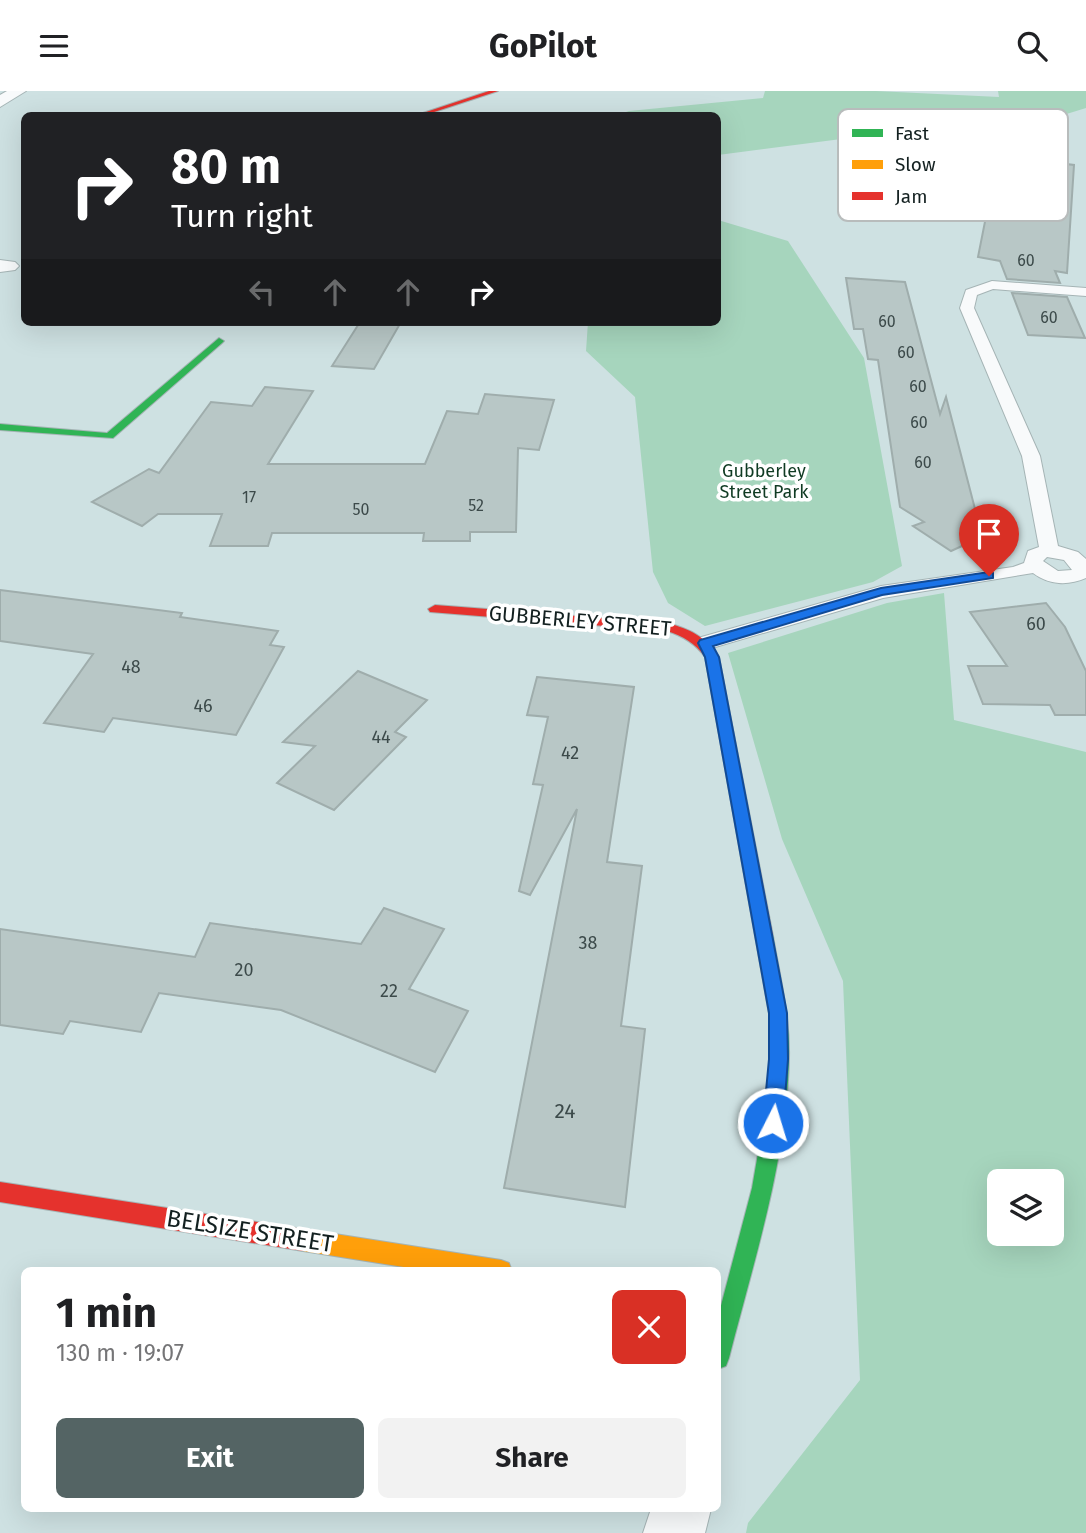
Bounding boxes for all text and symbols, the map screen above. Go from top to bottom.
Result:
icon: menu [35,27,73,65]
text: GoPilot [489,27,597,65]
icon: search [1013,27,1051,65]
legend [838,109,1068,221]
text: Fast [895,122,929,145]
text: 80 m [171,137,281,196]
icon: right [56,140,147,231]
text: Slow [895,153,936,176]
text: Jam [895,185,927,208]
text: Turn right [171,197,313,235]
house number: 60 [1017,251,1035,270]
icon: left [243,273,281,311]
icon: ahead [316,273,354,311]
icon: ahead [389,273,427,311]
icon: right [462,273,500,311]
house number: 60 [1040,308,1058,327]
house number: 60 [878,312,896,331]
house number: 60 [897,343,915,362]
house number: 60 [909,377,927,396]
house number: 60 [910,413,928,432]
house number: 60 [914,453,932,472]
park label: Gubberley Street Park [719,460,809,503]
house number: 17 [242,488,256,507]
house number: 52 [468,496,484,515]
house number: 50 [353,500,370,519]
pin [959,504,1019,576]
icon: arrive [970,515,1008,553]
street label: GUBBERLEY STREET [488,600,673,642]
house number: 60 [1026,613,1046,635]
house number: 48 [121,656,141,678]
house number: 46 [193,695,213,717]
house number: 44 [371,726,391,748]
house number: 42 [561,742,579,764]
house number: 38 [579,932,598,954]
house number: 20 [235,959,253,981]
house number: 22 [380,980,398,1002]
position arrow [736,1086,810,1160]
house number: 24 [555,1098,576,1124]
map controls [987,1169,1064,1246]
button: layers [987,1169,1064,1246]
street label: BELSIZE STREET [165,1204,336,1258]
text: 1 min [56,1288,157,1338]
button: close [612,1290,686,1364]
text: 130 m · 19:07 [56,1339,184,1367]
button: Exit [56,1418,364,1498]
button: Share [378,1418,686,1498]

